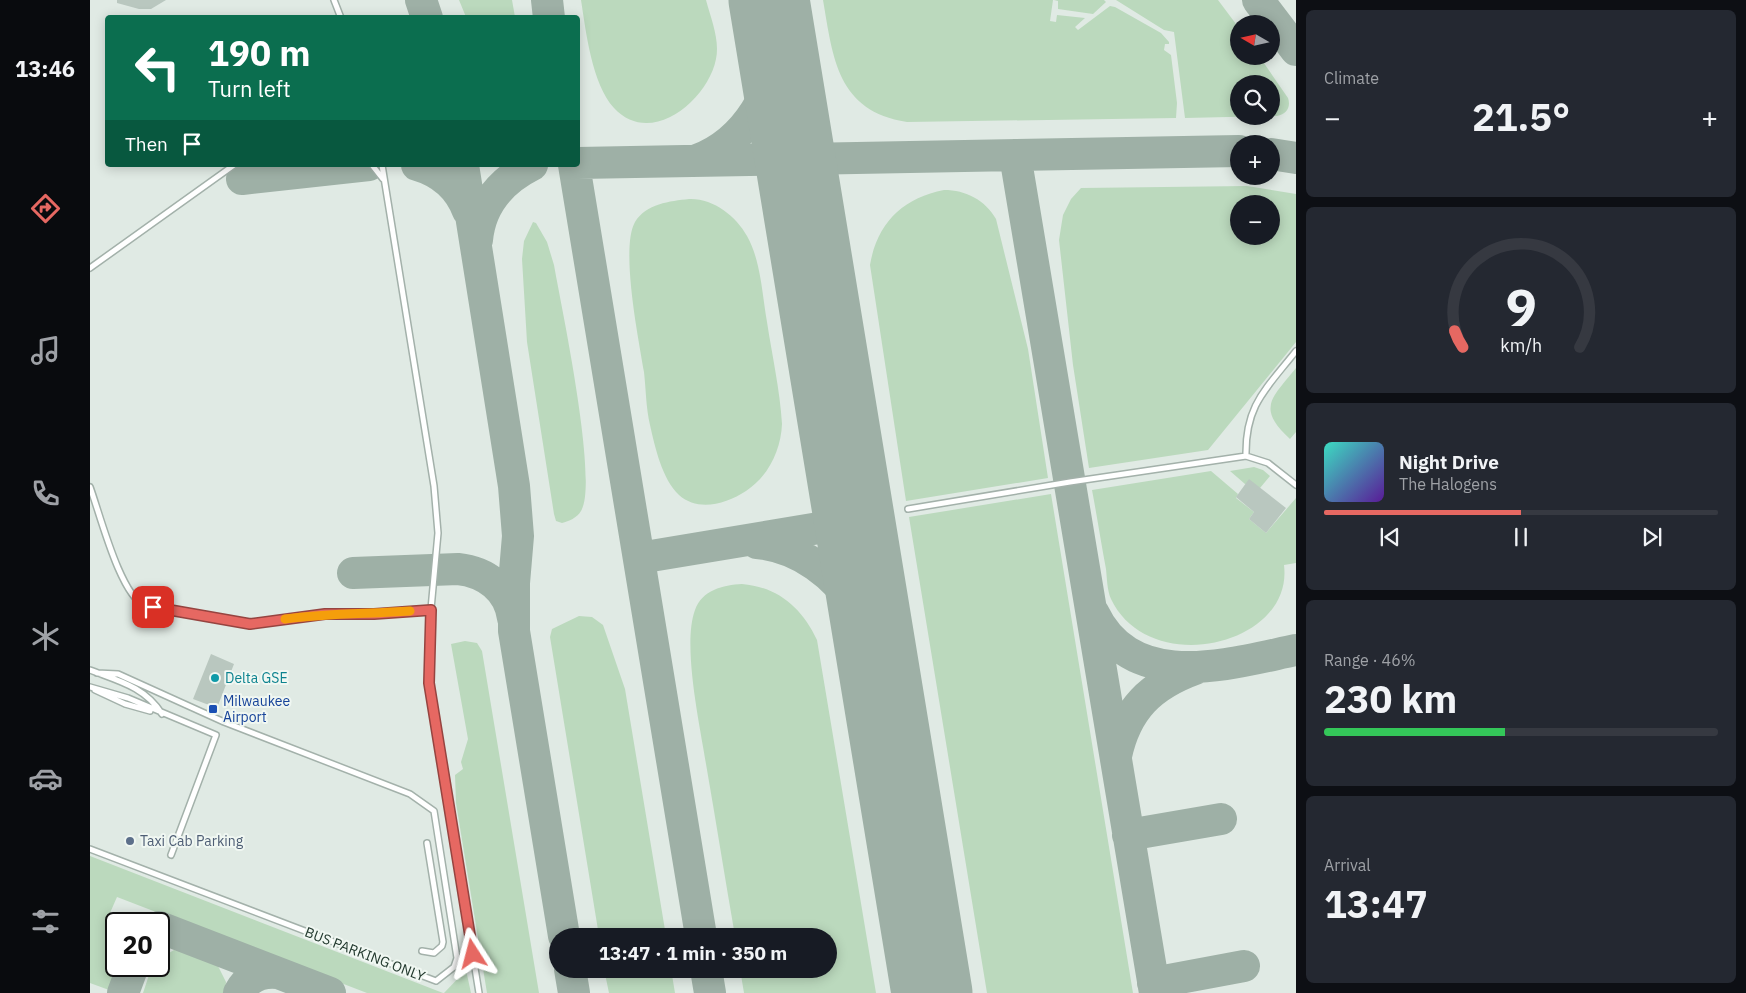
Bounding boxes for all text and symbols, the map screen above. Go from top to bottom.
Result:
north arrow [1230,15,1280,65]
map controls [1230,15,1280,245]
text: 190 m [208,30,311,76]
icon: left [125,35,190,100]
text: 13:46 [15,54,75,83]
text: Climate [1324,68,1379,88]
text: Turn left [208,74,291,103]
button: search [1230,75,1280,125]
text: 21.5° [1472,92,1570,141]
text: − [1324,99,1341,136]
text: + [1701,99,1718,136]
icon: arrive [178,130,206,158]
text: Then [125,132,168,156]
button: + [1230,135,1280,185]
icon: directions [28,191,63,226]
button: − [1230,195,1280,245]
text: 9 [1505,273,1537,340]
icon: music [28,333,63,368]
text: km/h [1500,334,1542,357]
text: Night Drive [1399,450,1499,474]
text: The Halogens [1399,474,1497,494]
icon: phone [28,476,63,511]
icon: previous [1376,523,1404,551]
icon: pause [1507,523,1535,551]
icon: next [1638,523,1666,551]
pin [132,586,174,628]
icon: arrive [139,593,167,621]
icon: climate [28,619,63,654]
text: Range · 46% [1324,650,1416,670]
place label: Delta GSE [225,669,288,687]
marker: Delta GSE [209,672,221,684]
text: 230 km [1324,674,1457,723]
place label: Milwaukee Airport [223,692,290,726]
marker: Milwaukee Airport [207,703,219,715]
icon: car [28,761,63,796]
place label: Taxi Cab Parking [140,832,244,850]
marker: Taxi Cab Parking [124,835,136,847]
text: Arrival [1324,855,1371,875]
text: 13:47 [1324,879,1428,928]
icon: filters [28,904,63,939]
speed limit sign: 20 [105,912,170,977]
street label: BUS PARKING ONLY [302,923,428,985]
position arrow [446,927,498,979]
text: 13:47 · 1 min · 350 m [599,941,787,965]

